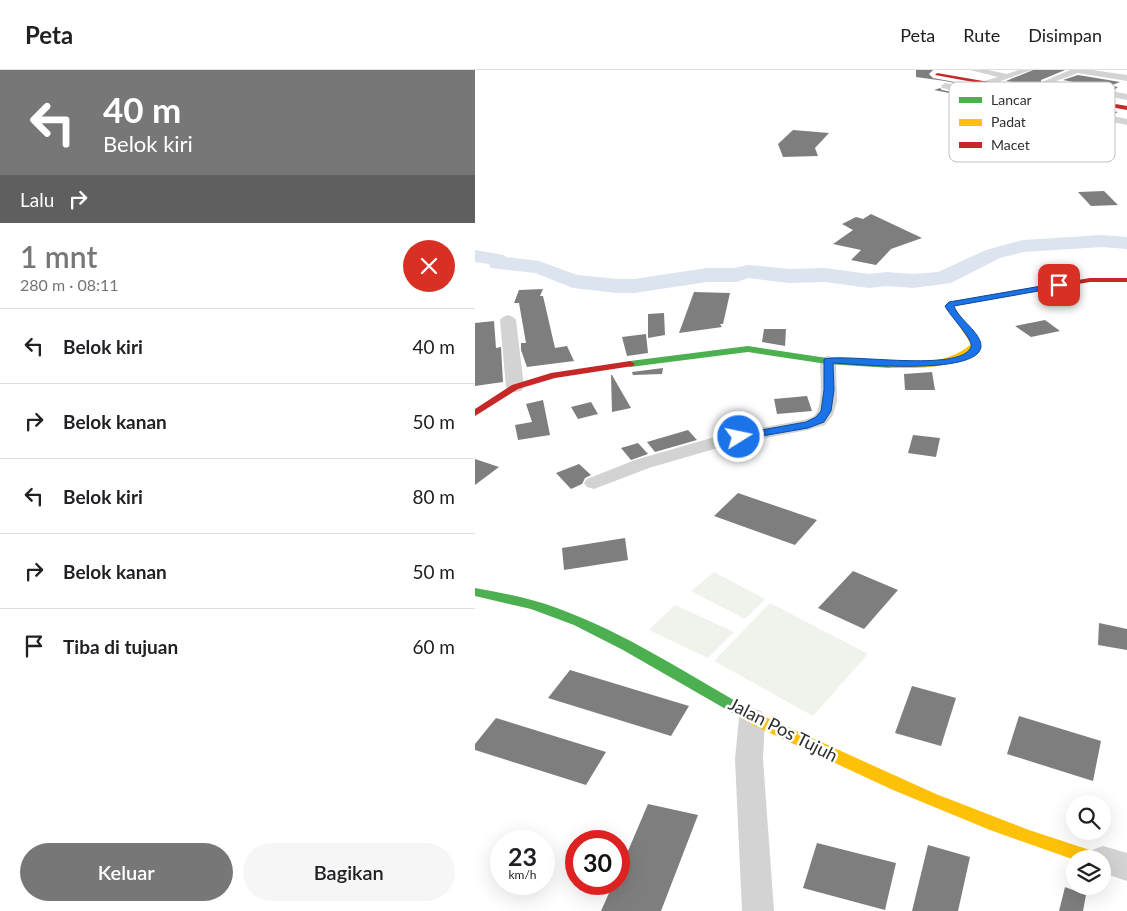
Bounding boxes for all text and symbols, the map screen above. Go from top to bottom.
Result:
text: Peta [25,20,73,49]
text: Peta [900,24,935,46]
text: Rute [963,24,1000,46]
text: Disimpan [1028,24,1102,46]
legend [949,82,1115,162]
text: 40 m [103,88,181,130]
icon: left [20,90,85,155]
text: Lancar [991,91,1032,108]
text: Padat [991,113,1026,130]
text: Belok kiri [103,130,193,157]
text: Macet [991,136,1030,153]
icon: right [64,185,92,213]
text: Lalu [20,188,54,211]
text: 1 mnt [20,238,97,274]
button: close [403,240,455,292]
pin [1038,264,1080,306]
icon: arrive [1045,271,1073,299]
text: 280 m · 08:11 [20,275,119,294]
icon: left [20,332,48,360]
text: Belok kiri [63,335,143,358]
text: 40 m [412,335,455,358]
icon: right [20,407,48,435]
text: Belok kanan [63,410,167,433]
text: 50 m [412,410,455,433]
position arrow [712,410,764,462]
icon: left [20,482,48,510]
text: Belok kiri [63,485,143,508]
text: 80 m [412,485,455,508]
icon: right [20,557,48,585]
text: Belok kanan [63,560,167,583]
text: 50 m [412,560,455,583]
icon: arrive [20,632,48,660]
text: Tiba di tujuan [63,635,178,658]
text: 60 m [412,635,455,658]
street label: Jalan Pos Tujuh [725,692,842,766]
map controls [1066,795,1111,895]
button: search [1066,795,1111,840]
speed limit sign: 30 [565,830,630,895]
text: 23 [508,841,537,871]
button: Keluar [20,843,233,901]
button: Bagikan [243,843,455,901]
button: layers [1066,850,1111,895]
text: km/h [508,867,537,882]

